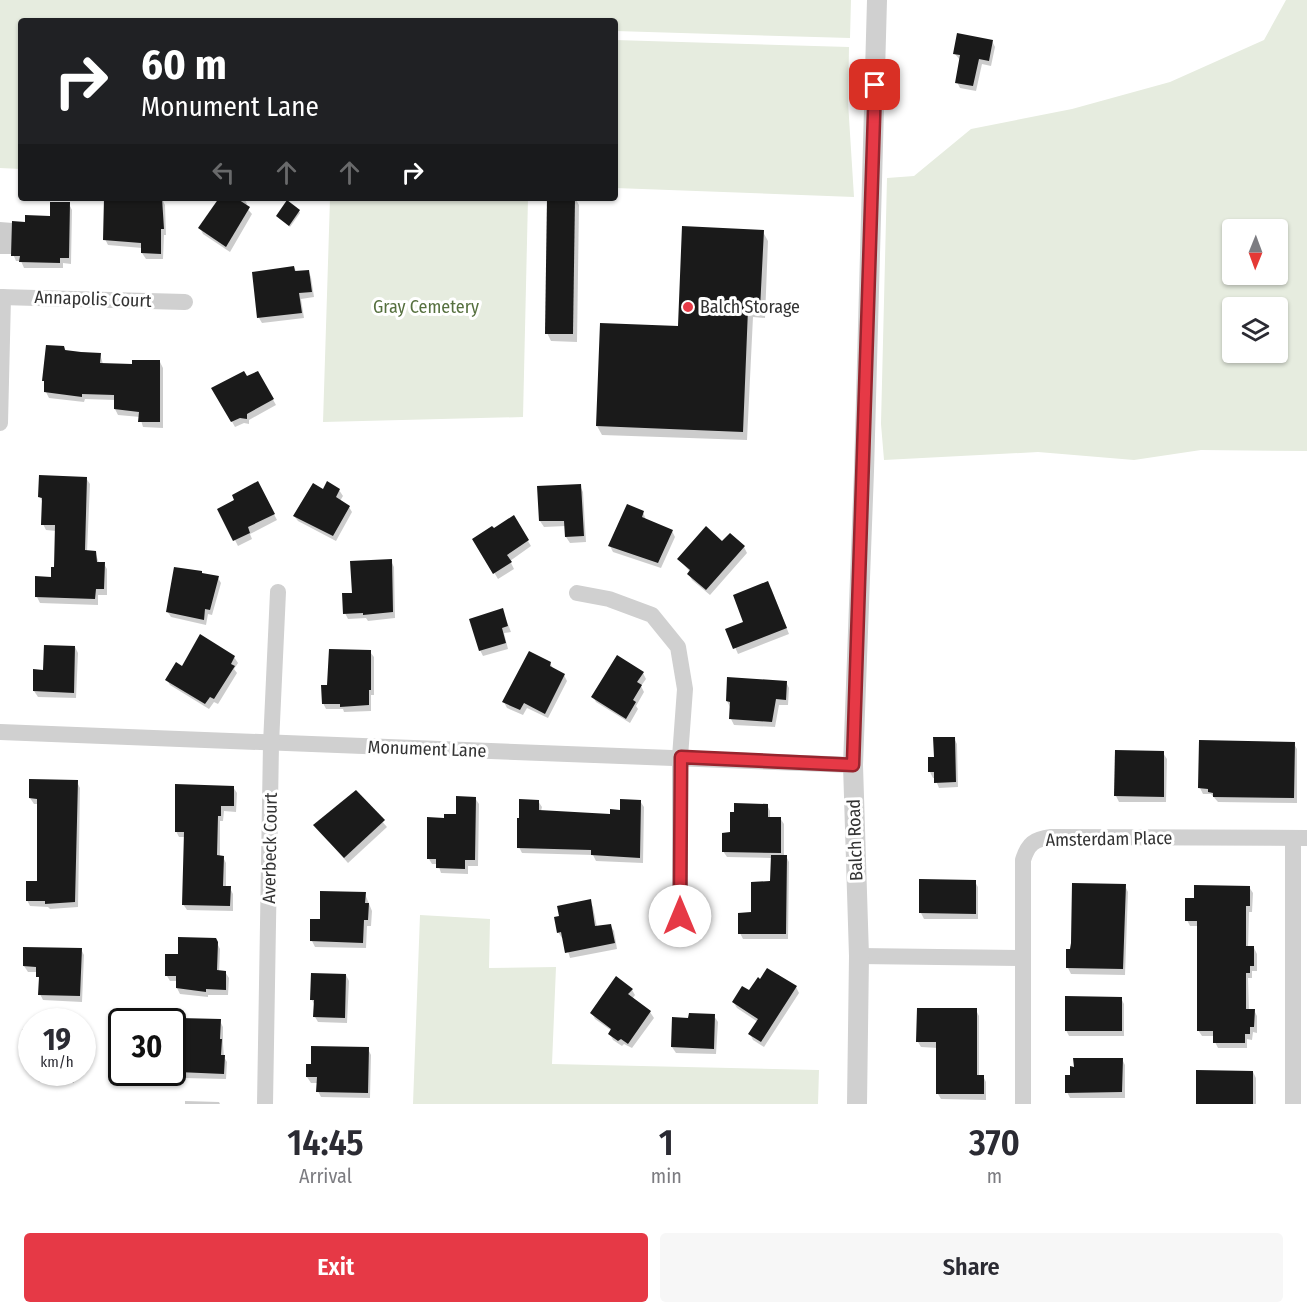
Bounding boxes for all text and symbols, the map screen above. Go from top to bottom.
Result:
text: 60 m [141,40,227,90]
icon: right [42,42,120,120]
pin [849,59,900,110]
icon: arrive [858,68,891,101]
text: Monument Lane [141,91,319,123]
icon: left [207,156,240,189]
icon: ahead [270,156,303,189]
icon: ahead [333,156,366,189]
icon: right [396,156,429,189]
north arrow [1222,219,1288,285]
map controls [1222,219,1288,363]
street label: Annapolis Court [34,286,152,312]
park label: Gray Cemetery [373,296,479,318]
place label: Balch Storage [700,296,800,318]
button: layers [1222,297,1288,363]
marker: Balch Storage [681,300,695,314]
street label: Monument Lane [367,736,487,762]
street label: Averbeck Court [258,792,282,904]
street label: Balch Road [843,799,867,881]
street label: Amsterdam Place [1045,827,1173,851]
position arrow [648,884,712,948]
speed limit sign: 30 [108,1008,186,1086]
text: 19 [43,1022,71,1058]
text: km/h [40,1053,74,1071]
text: 14:45 [287,1121,364,1165]
text: 1 [659,1121,674,1165]
text: 370 [969,1121,1020,1165]
text: Arrival [299,1164,352,1188]
text: min [651,1164,682,1188]
text: m [987,1164,1002,1188]
button: Exit [24,1233,648,1302]
button: Share [660,1233,1283,1302]

